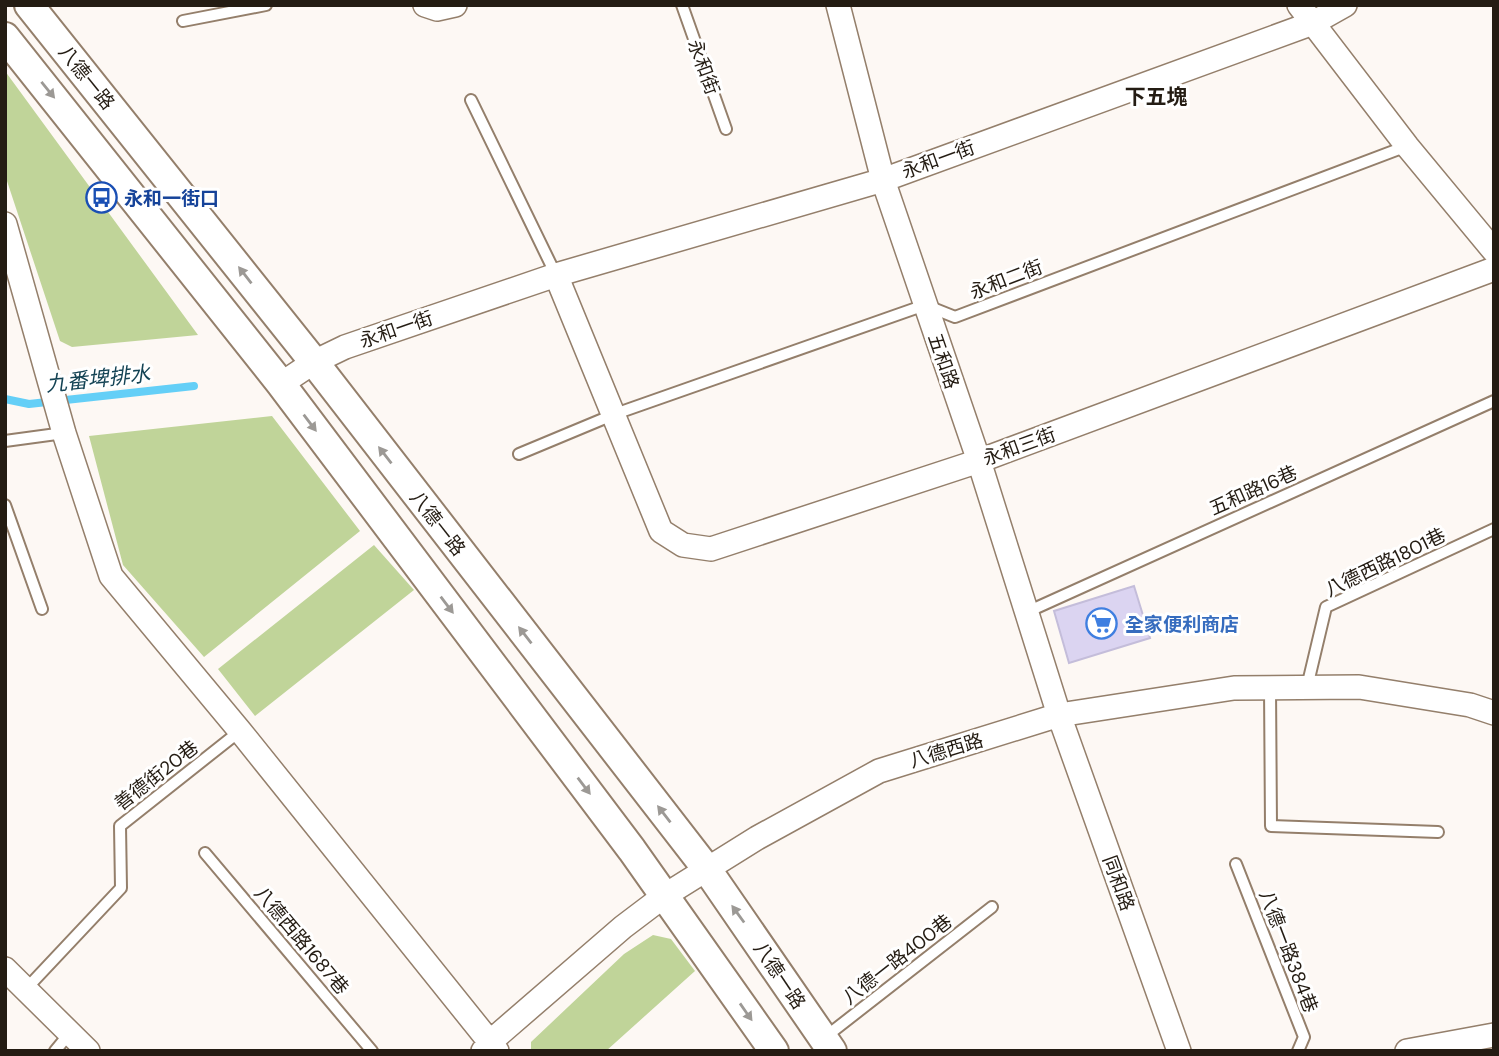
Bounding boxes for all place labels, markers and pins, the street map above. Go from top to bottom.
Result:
bus stop icon: 永和一街口 [84,181,118,215]
place label: 永和一街口 [124,186,219,211]
supermarket icon: 全家便利商店 [1085,607,1119,641]
place label: 全家便利商店 [1125,612,1239,637]

